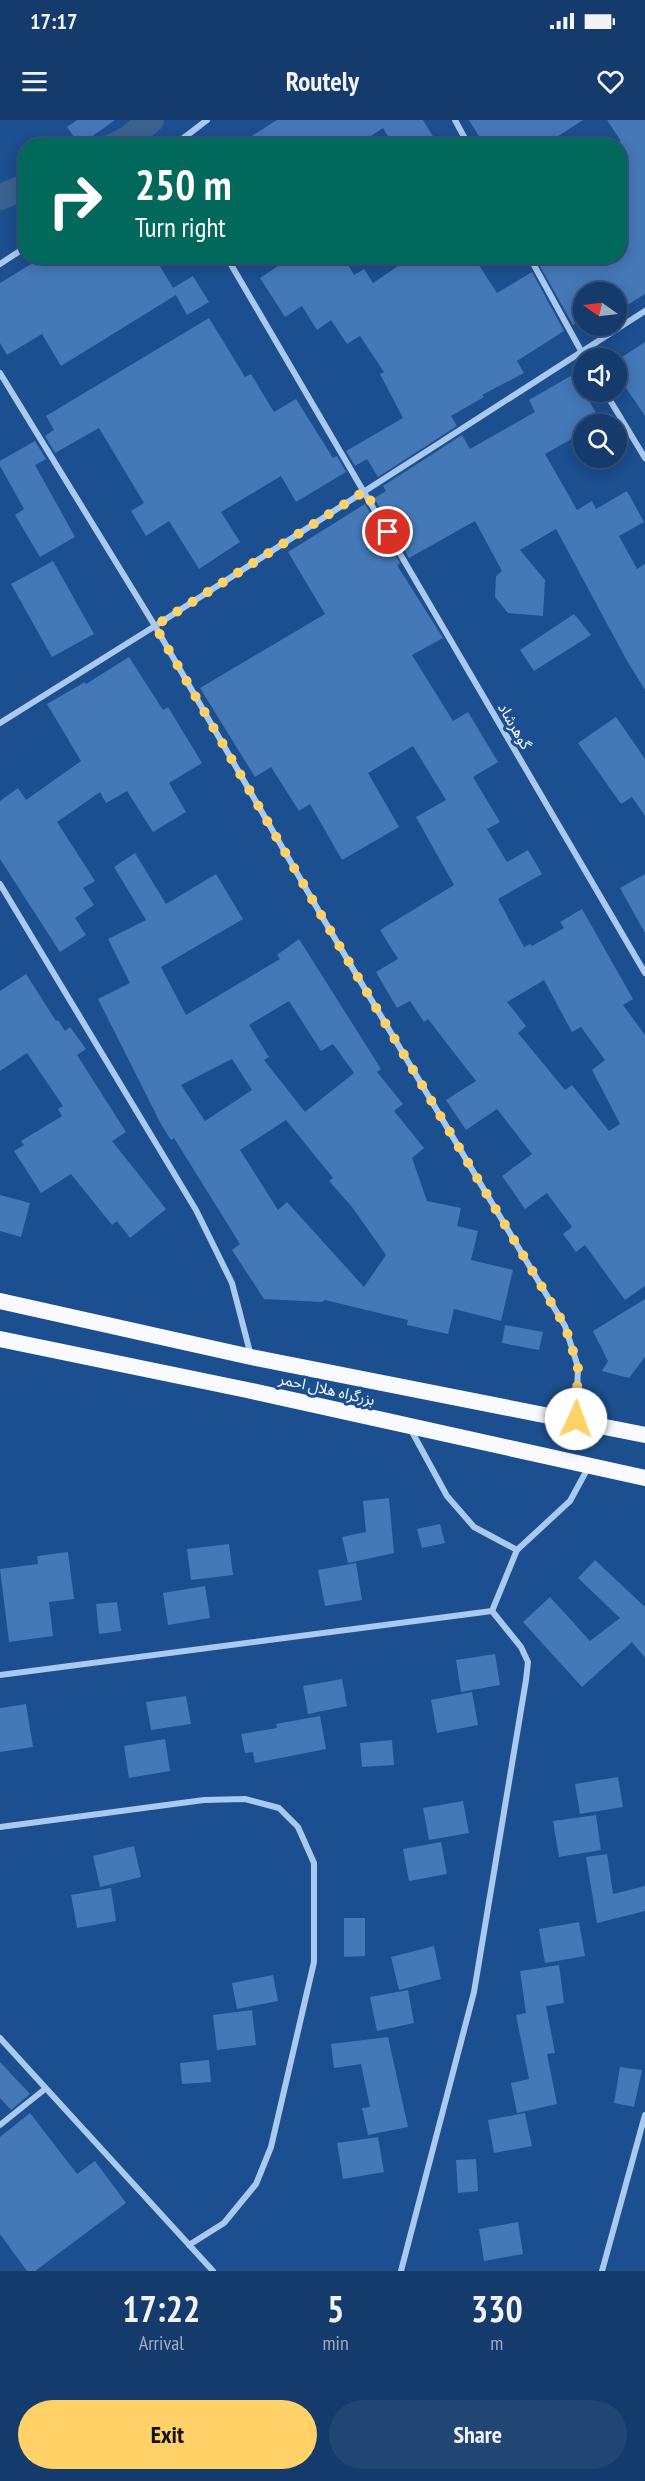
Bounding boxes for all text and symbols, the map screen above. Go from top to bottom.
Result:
text: 17:17 [30,7,78,35]
text: Routely [286,64,359,98]
icon: menu [18,65,51,98]
icon: heart [594,65,627,98]
text: 250 m [135,157,232,212]
icon: right [36,162,114,240]
text: Turn right [135,210,226,244]
north arrow [573,282,627,336]
map controls [573,282,627,468]
button: sound [573,348,627,402]
button: search [573,414,627,468]
pin [362,506,413,557]
icon: arrive [371,515,404,548]
street label: گوهرشاد [494,699,536,753]
street label: بزرگراه هلال احمر [276,1369,377,1409]
position arrow [544,1387,608,1451]
text: 17:22 [122,2285,200,2332]
text: 5 [327,2285,344,2332]
text: 330 [471,2285,523,2332]
text: Arrival [139,2330,184,2356]
text: min [323,2330,349,2356]
text: m [490,2330,503,2356]
button: Exit [18,2400,317,2469]
button: Share [329,2400,627,2469]

